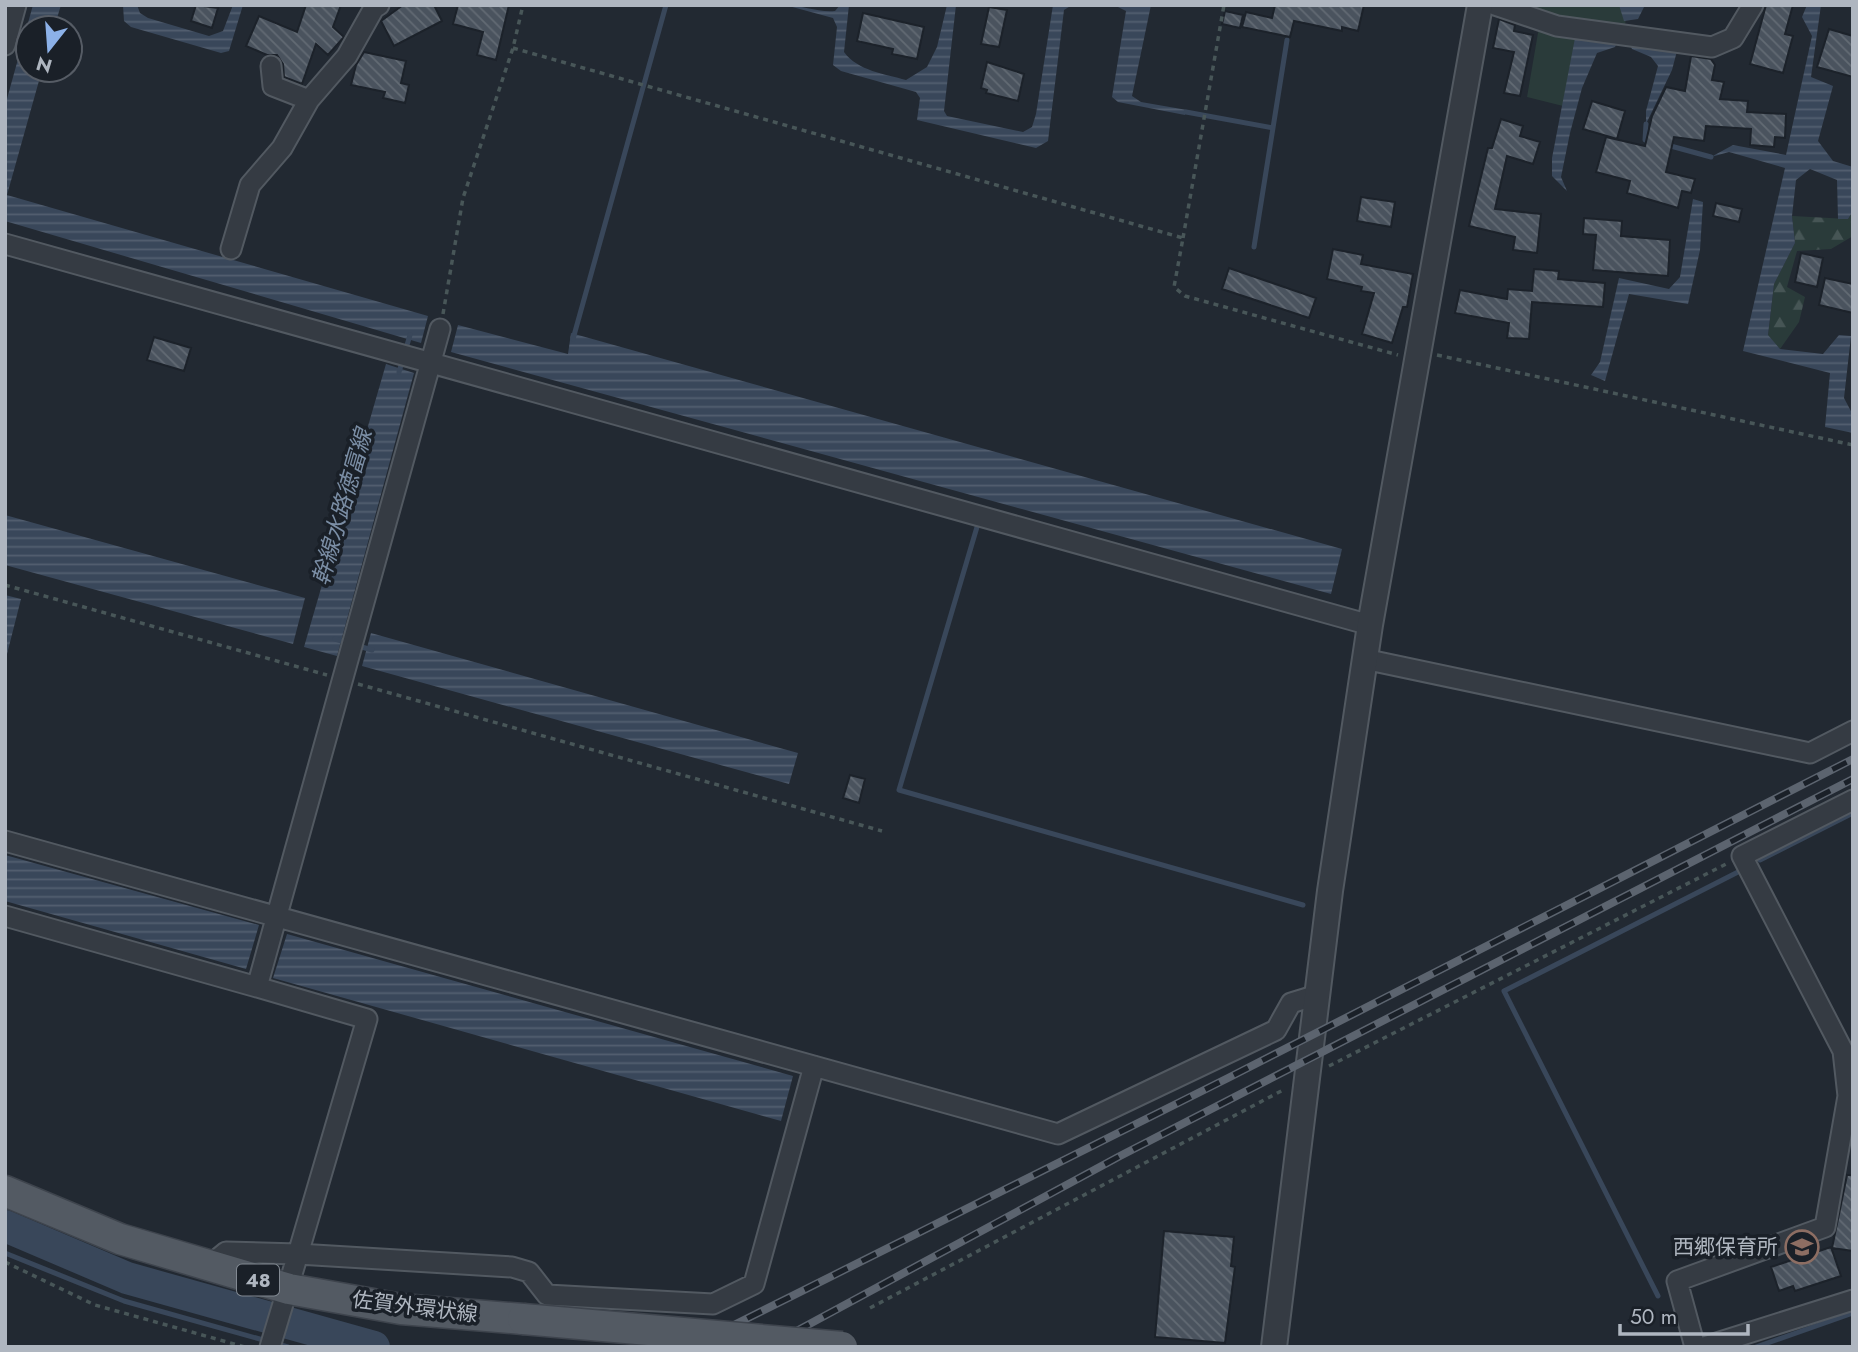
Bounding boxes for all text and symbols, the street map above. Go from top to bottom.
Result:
north arrow [14,14,84,84]
text: N [33,50,55,80]
water label: 幹線水路徳富線 [303,422,381,589]
school or university icon: 西郷保育所 [1783,1228,1821,1266]
place label: 西郷保育所 [1673,1232,1778,1262]
road number: 48 [237,1264,279,1296]
street label: 佐賀外環状線 [351,1284,479,1330]
scale bar [1620,1292,1748,1336]
text: 50 m [1630,1302,1677,1332]

